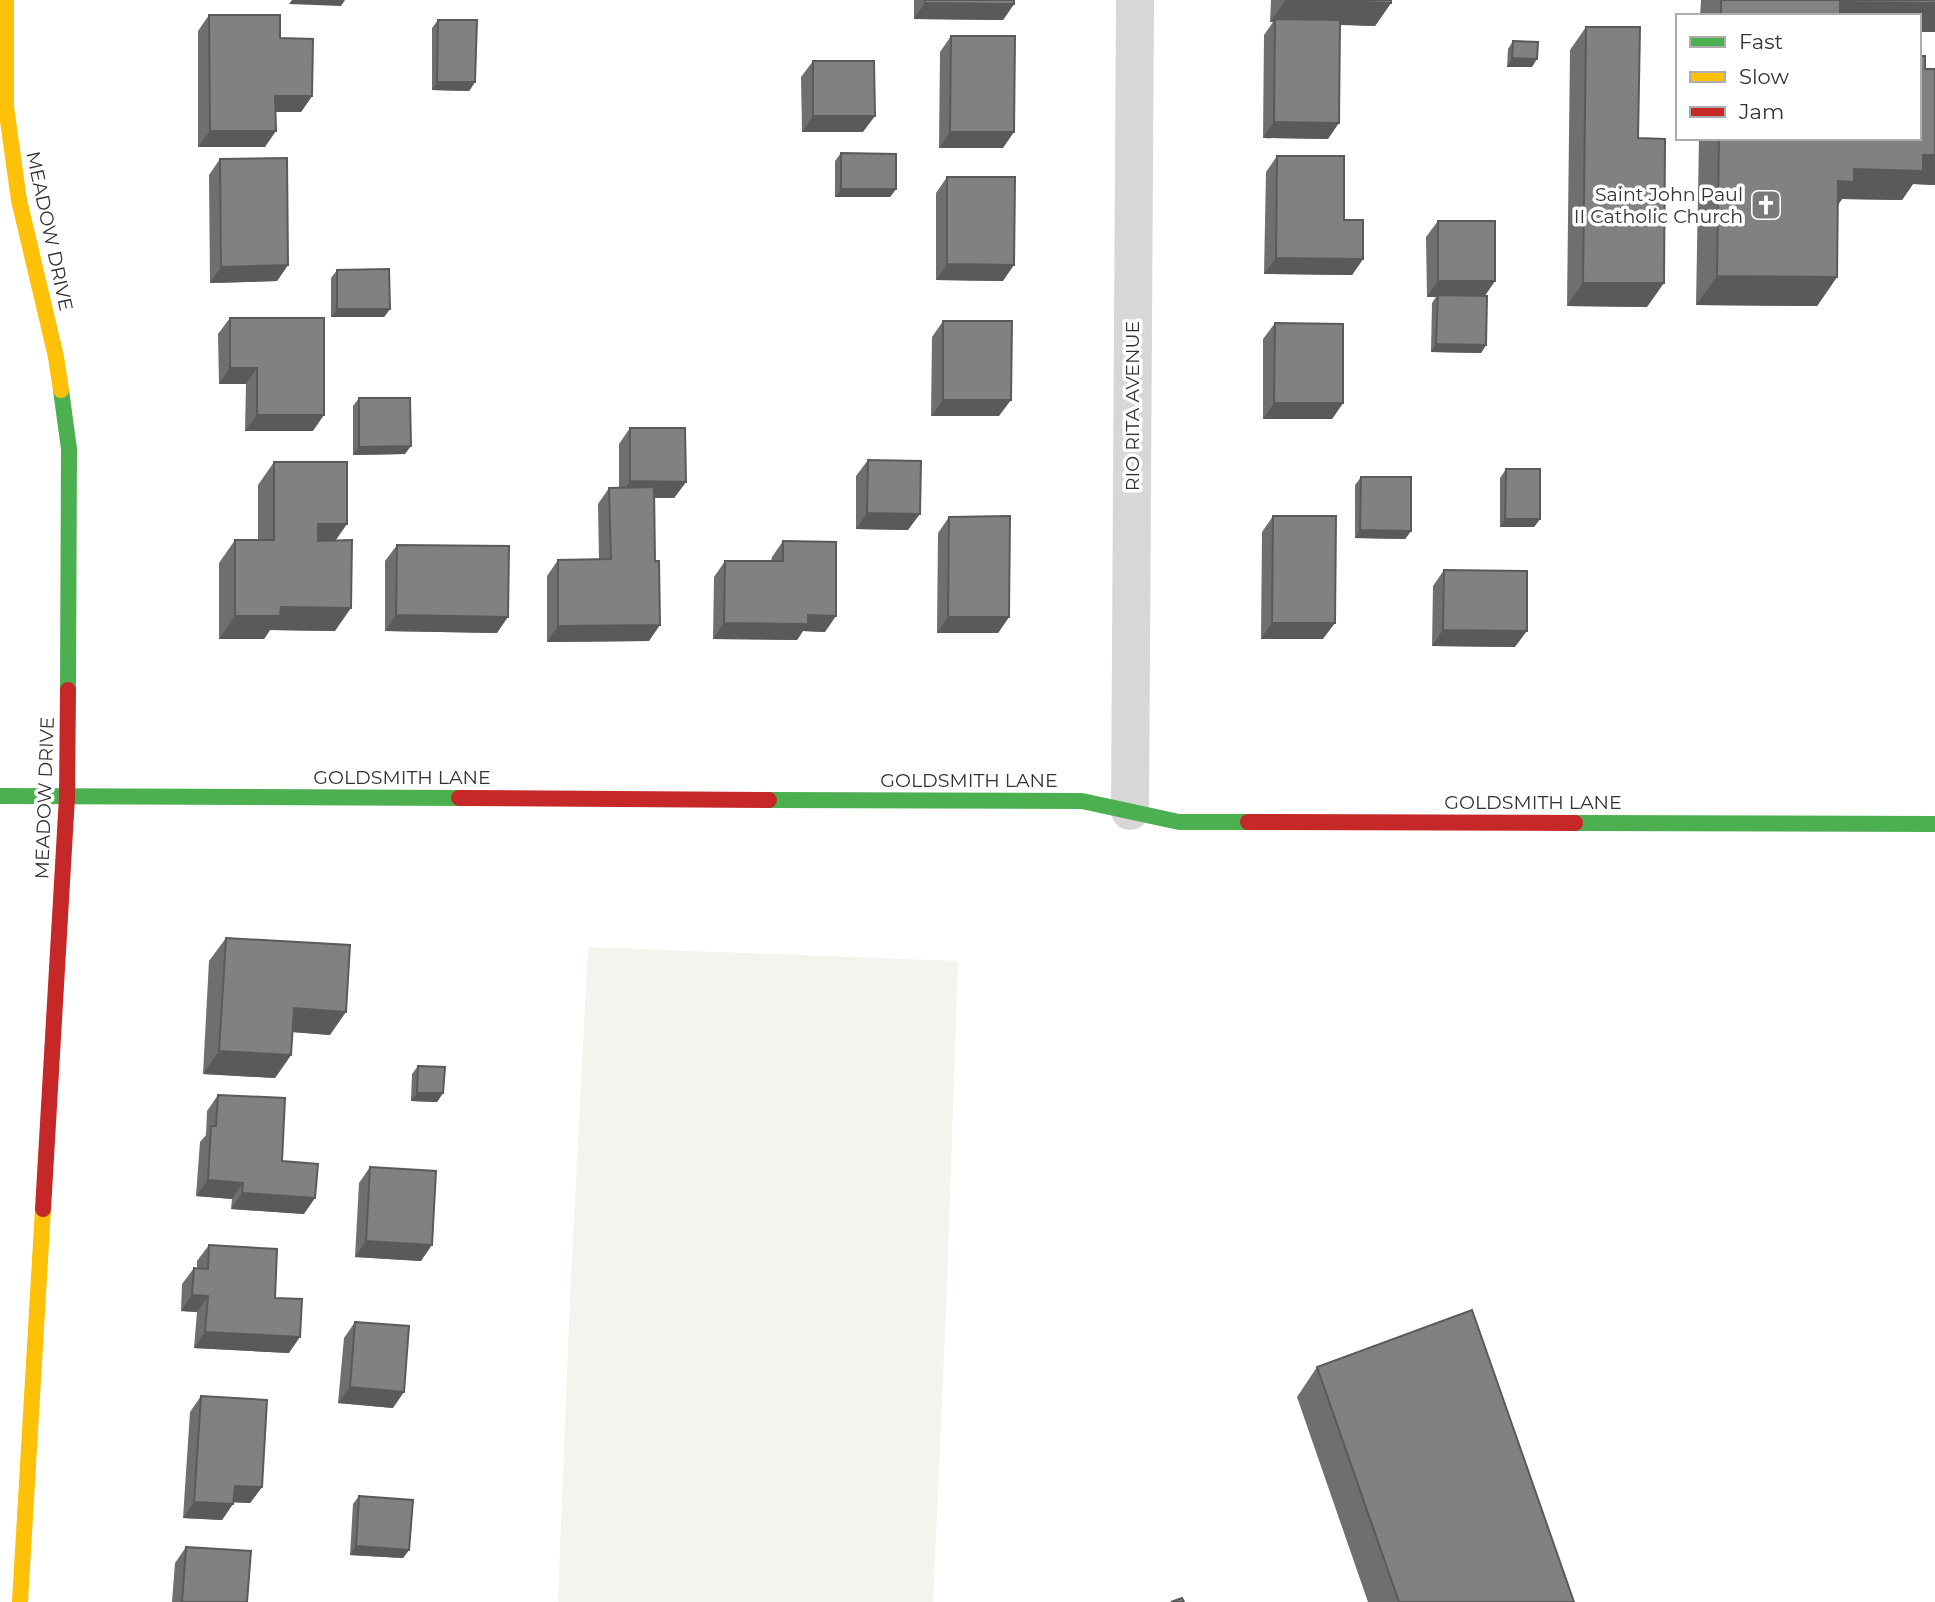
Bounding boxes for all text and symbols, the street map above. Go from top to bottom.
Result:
legend [1676,14,1921,140]
text: Fast [1739,29,1783,54]
text: Slow [1739,64,1789,89]
text: Jam [1738,99,1784,124]
street label: MEADOW DRIVE [21,149,78,313]
place label: Saint John Paul II Catholic Church [1574,183,1743,228]
church icon: Saint John Paul II Catholic Church [1749,188,1783,222]
street label: RIO RITA AVENUE [1121,321,1144,491]
street label: MEADOW DRIVE [30,716,59,880]
street label: GOLDSMITH LANE [313,766,491,789]
street label: GOLDSMITH LANE [880,769,1058,792]
street label: GOLDSMITH LANE [1444,791,1622,814]

